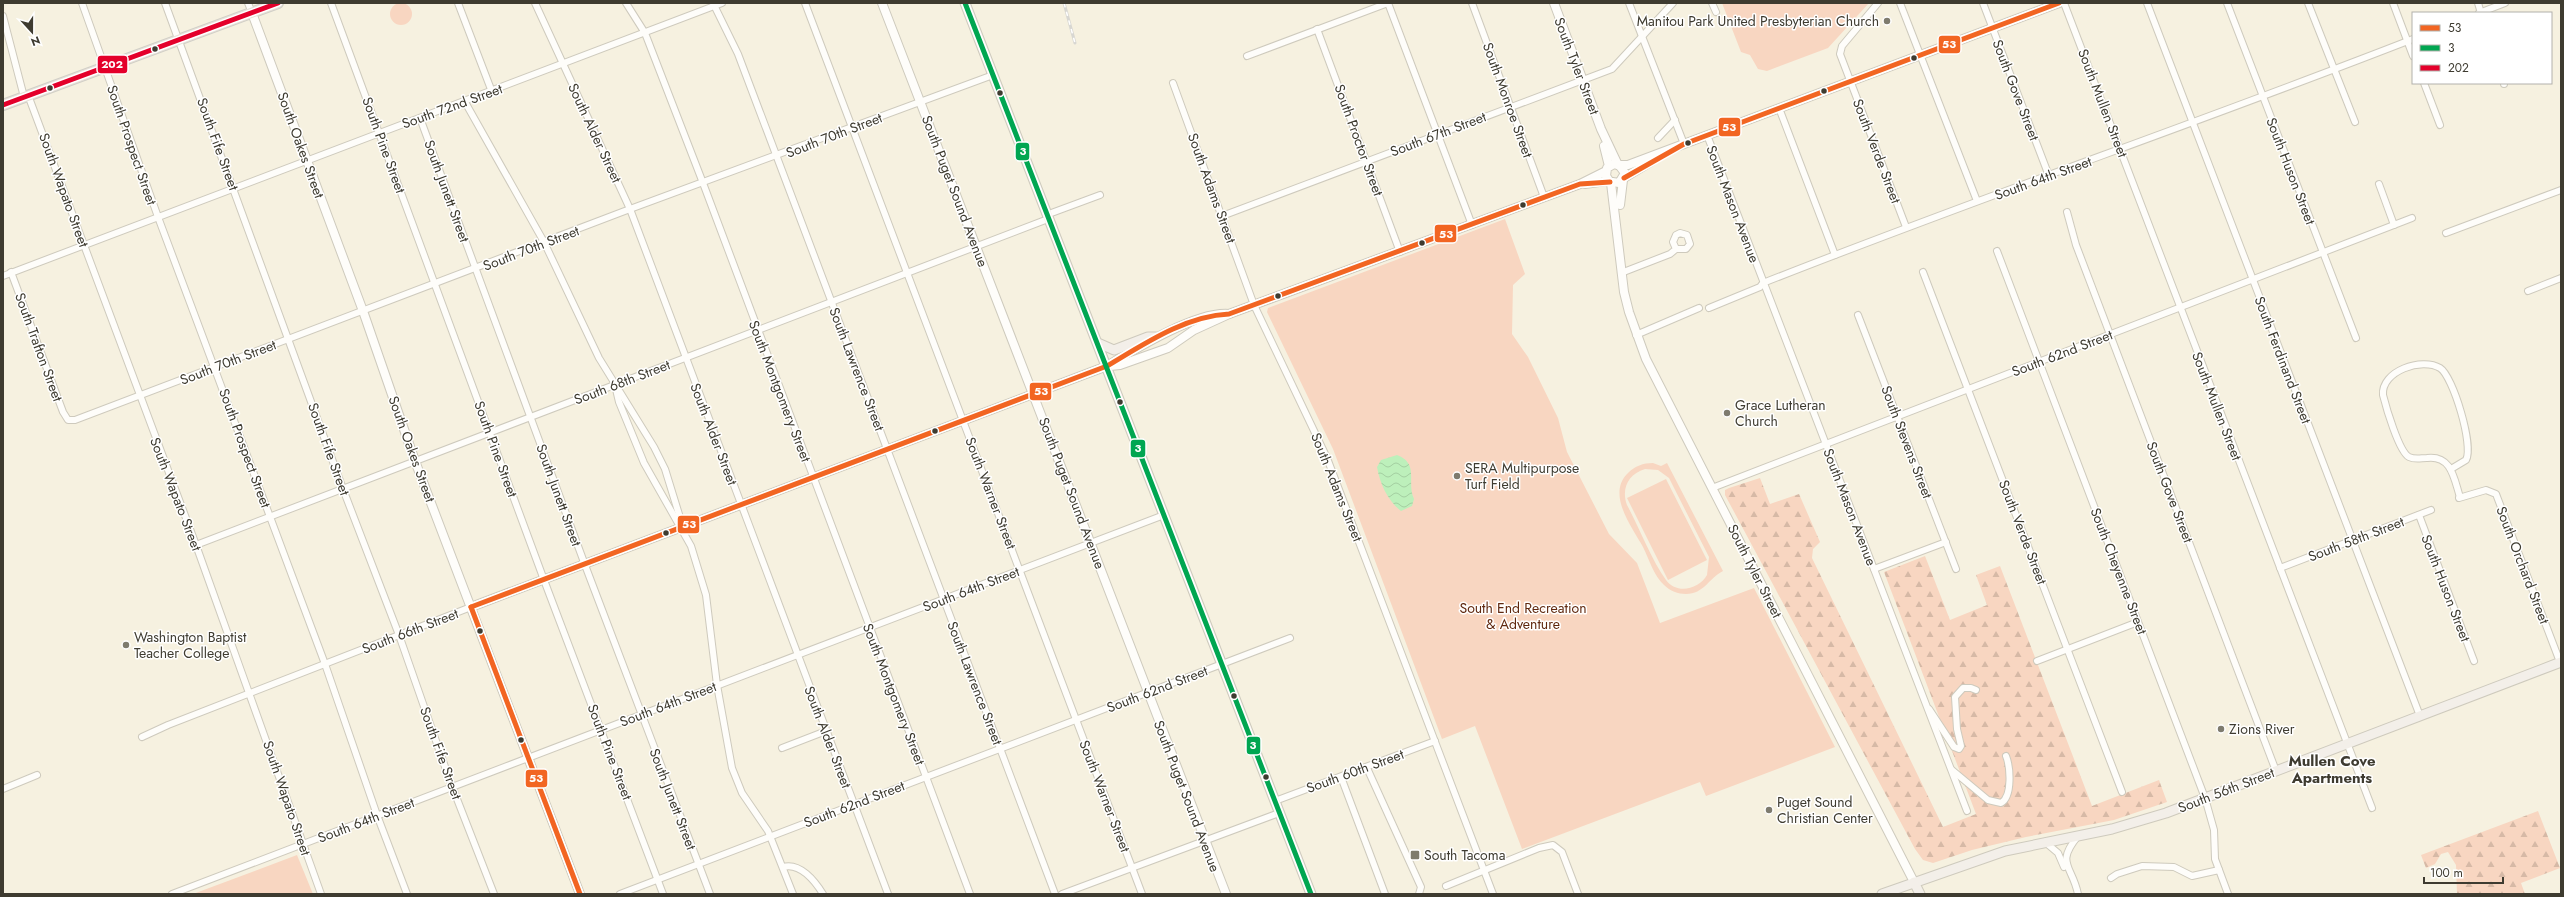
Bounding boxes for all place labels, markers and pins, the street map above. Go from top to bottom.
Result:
place label: Manitou Park United Presbyterian Church [1637,11,1879,31]
marker: Manitou Park United Presbyterian Church [1882,16,1892,26]
unlabelled marker [150,44,160,54]
unlabelled marker [1909,53,1919,63]
unlabelled marker [45,83,55,93]
unlabelled marker [1819,86,1829,96]
unlabelled marker [995,88,1005,98]
unlabelled marker [1683,138,1693,148]
unlabelled marker [1518,200,1528,210]
unlabelled marker [1417,238,1427,248]
unlabelled marker [1273,291,1283,301]
place label: Grace Lutheran Church [1735,395,1826,431]
unlabelled marker [1115,397,1125,407]
marker: Grace Lutheran Church [1722,408,1732,418]
unlabelled marker [930,426,940,436]
place label: SERA Multipurpose Turf Field [1465,458,1579,494]
marker: SERA Multipurpose Turf Field [1452,471,1462,481]
unlabelled marker [661,528,671,538]
unlabelled marker [475,626,485,636]
place label: Washington Baptist Teacher College [134,627,247,663]
marker: Washington Baptist Teacher College [121,640,131,650]
unlabelled marker [1229,691,1239,701]
place label: Zions River [2229,719,2295,739]
marker: Zions River [2216,724,2226,734]
unlabelled marker [516,735,526,745]
unlabelled marker [1261,772,1271,782]
place label: Puget Sound Christian Center [1777,792,1873,828]
marker: Puget Sound Christian Center [1764,805,1774,815]
place label: South Tacoma [1424,845,1505,865]
marker: South Tacoma [1409,849,1421,861]

